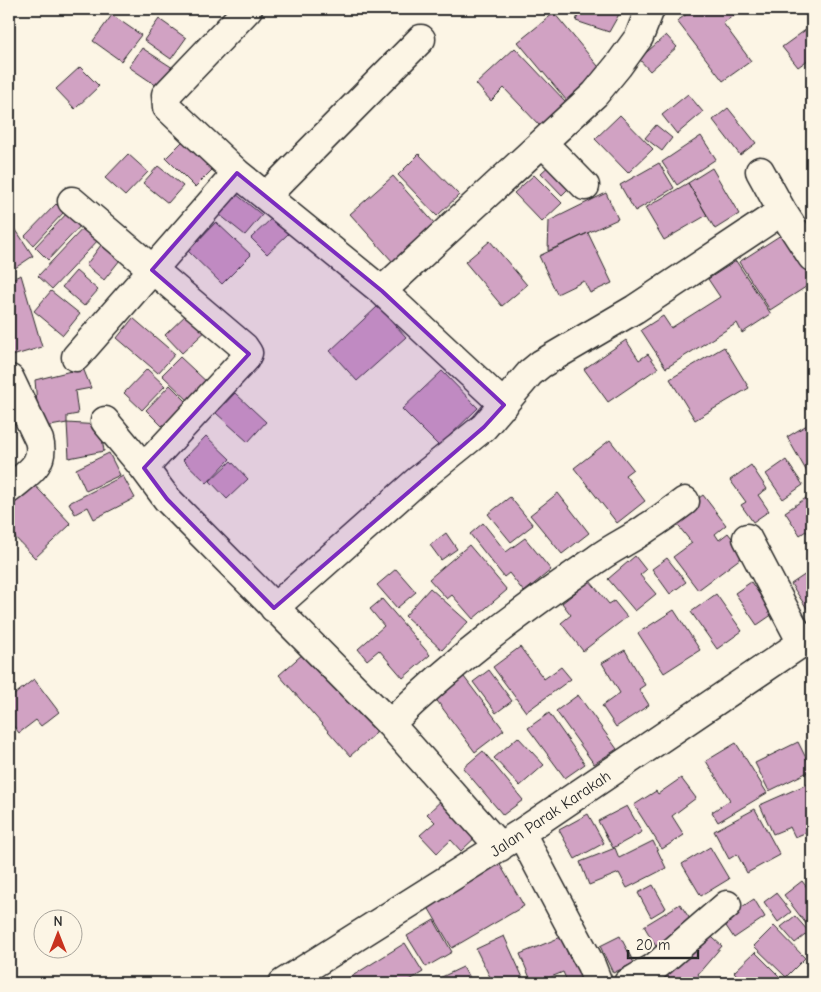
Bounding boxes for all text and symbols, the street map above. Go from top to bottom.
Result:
street label: Jalan Parak Karakah [487,767,614,861]
north arrow [32,910,82,960]
text: N [53,913,63,930]
scale bar [628,927,698,959]
text: 20 m [636,936,670,954]

